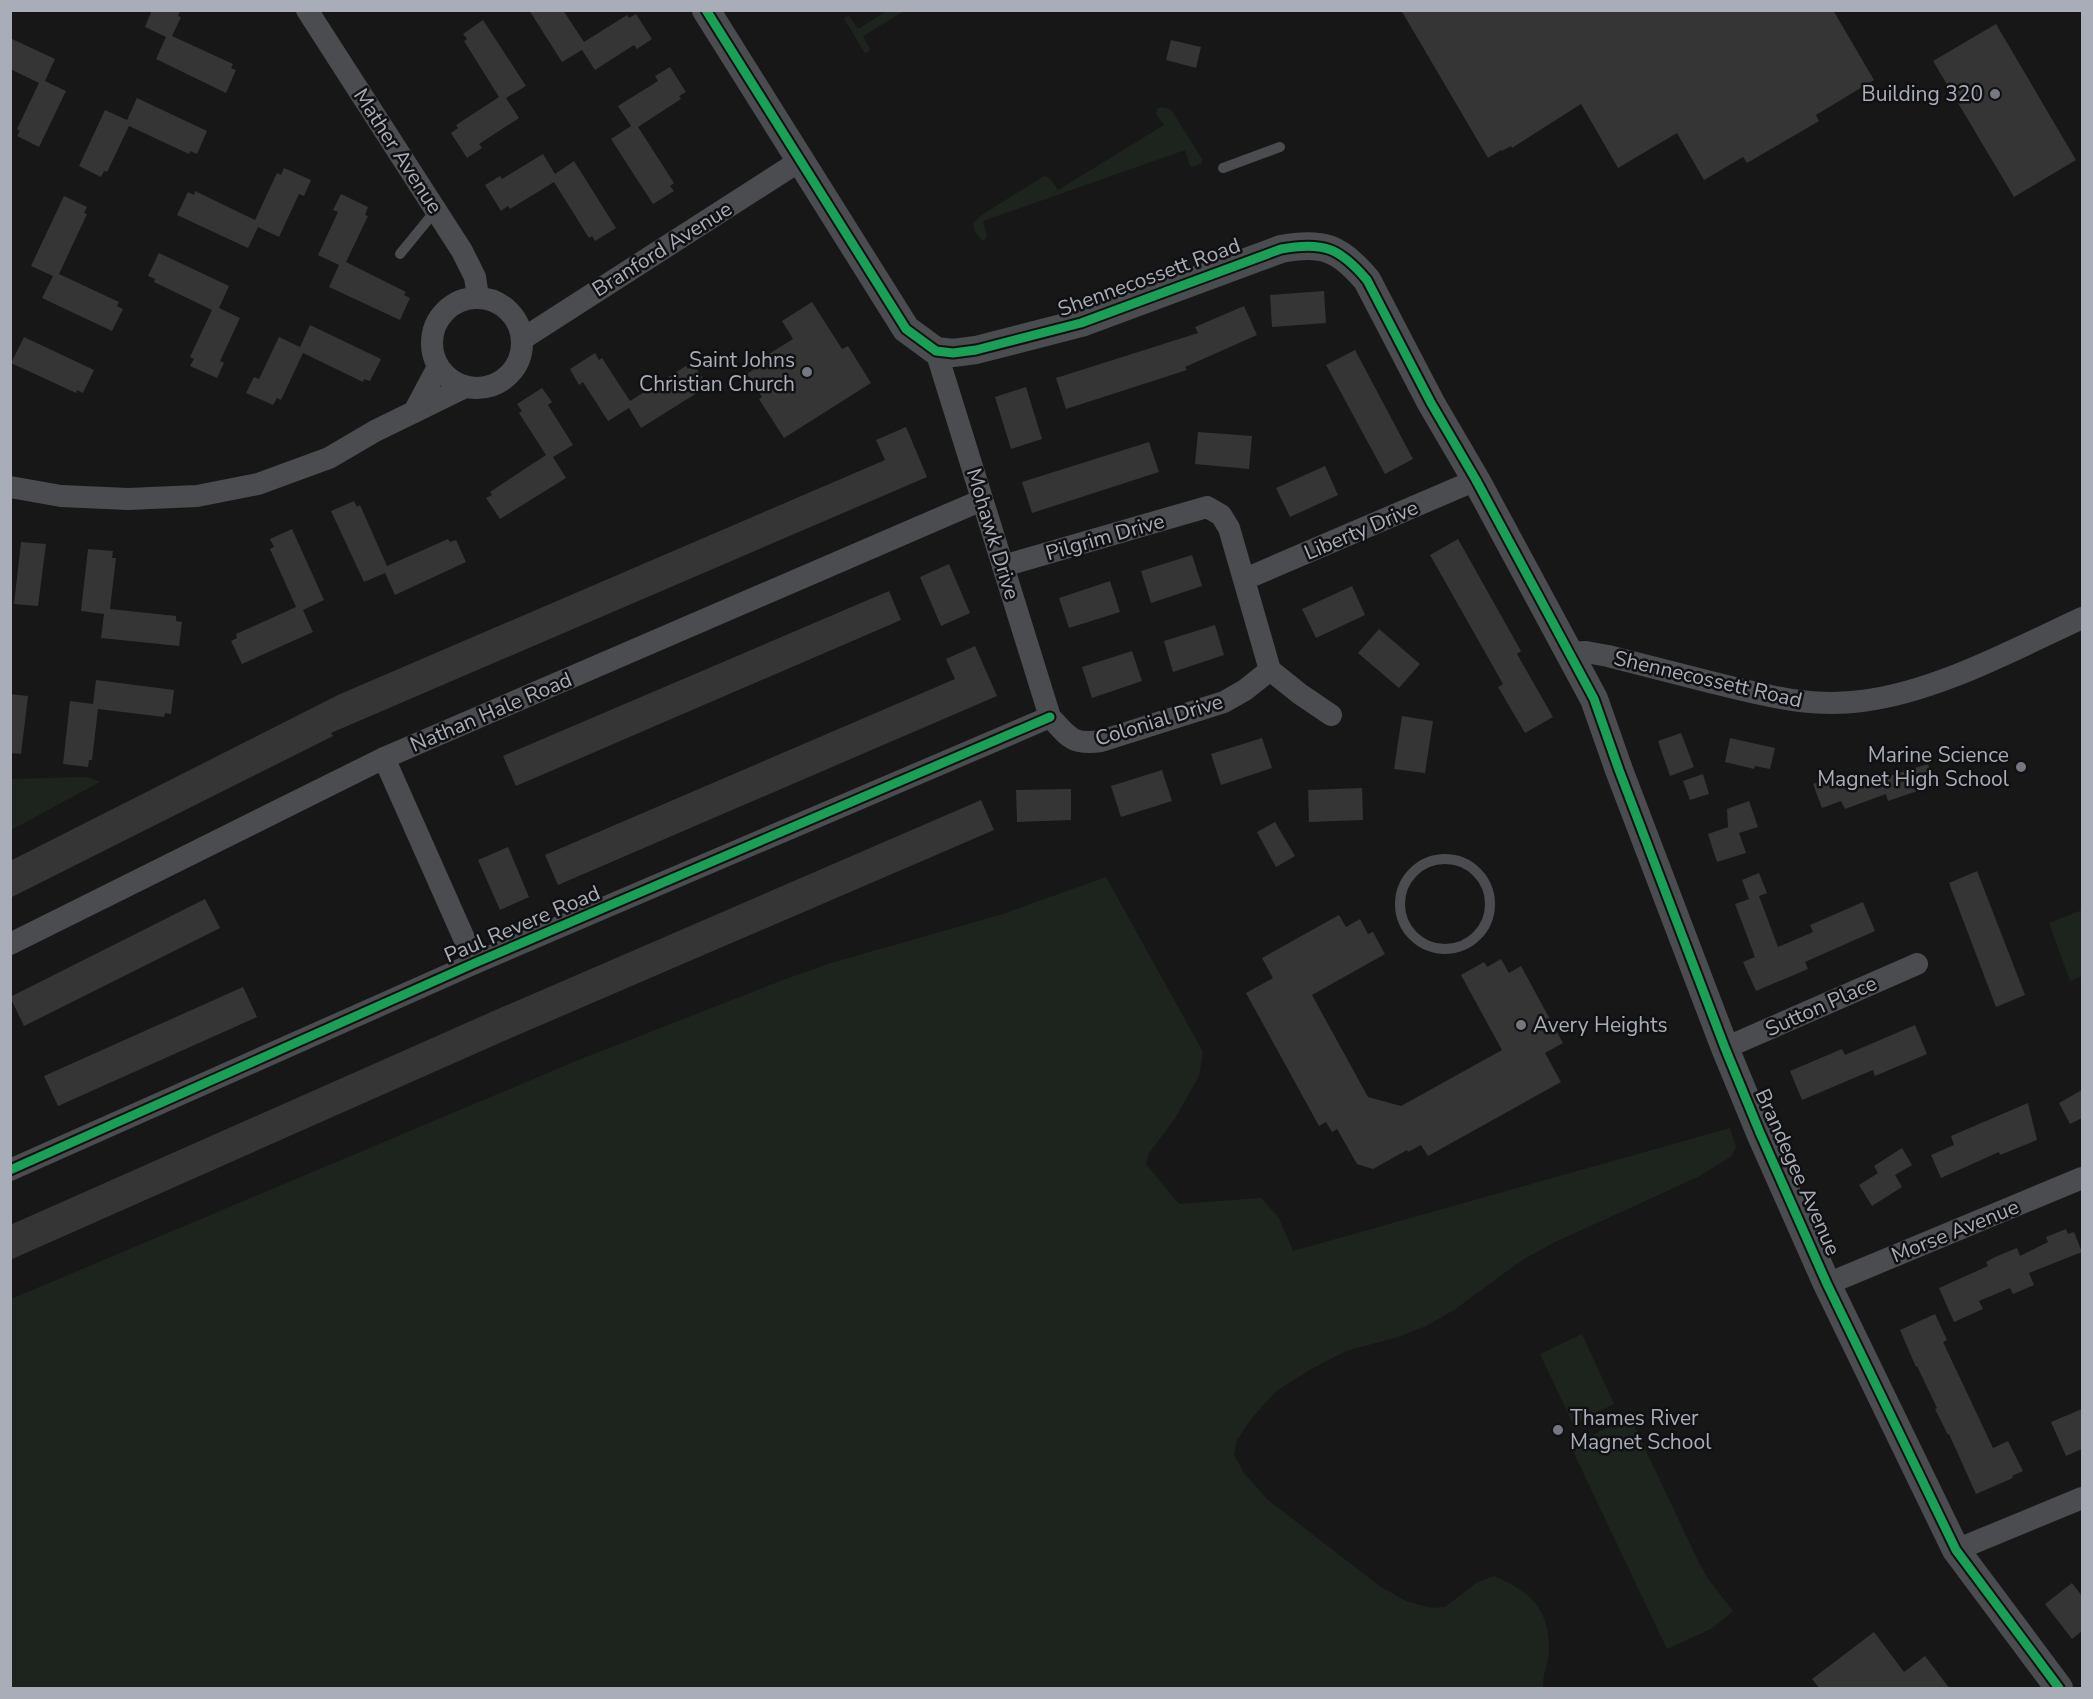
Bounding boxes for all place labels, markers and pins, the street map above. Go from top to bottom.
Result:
place label: Building 320 [1861,80,1983,108]
marker: Building 320 [1988,87,2002,101]
place label: Saint Johns Christian Church [639,346,795,398]
marker: Saint Johns Christian Church [800,365,814,379]
place label: Marine Science Magnet High School [1817,741,2010,793]
marker: Marine Science Magnet High School [2014,760,2028,774]
place label: Avery Heights [1533,1011,1668,1039]
marker: Avery Heights [1514,1018,1528,1032]
place label: Thames River Magnet School [1570,1404,1712,1456]
marker: Thames River Magnet School [1551,1423,1565,1437]

